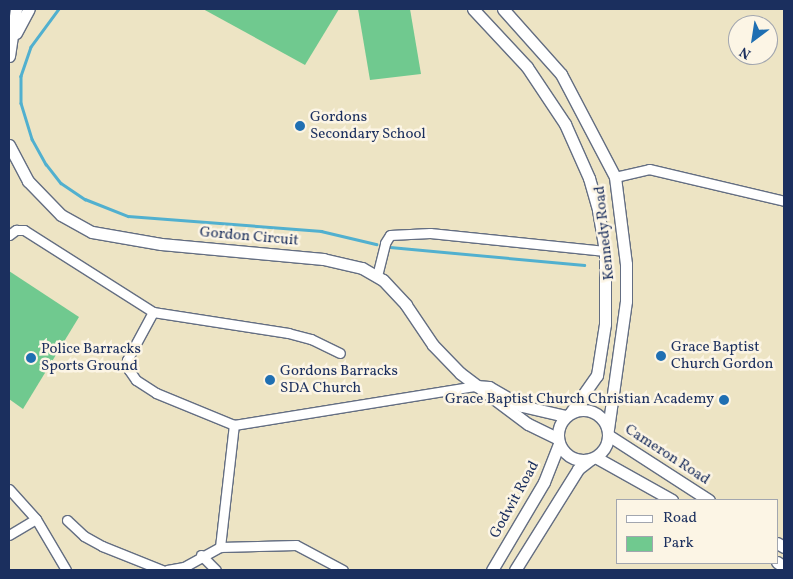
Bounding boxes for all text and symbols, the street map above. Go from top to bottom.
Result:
north arrow [728,15,778,65]
text: N [736,42,755,63]
place label: Gordons Secondary School [310,108,426,143]
marker: Gordons Secondary School [294,120,306,132]
street label: Kennedy Road [591,185,619,281]
street label: Gordon Circuit [199,224,299,250]
place label: Grace Baptist Church Gordon [671,338,773,373]
place label: Police Barracks Sports Ground [41,340,141,375]
marker: Grace Baptist Church Gordon [655,350,667,362]
marker: Police Barracks Sports Ground [25,352,37,364]
place label: Gordons Barracks SDA Church [280,362,398,397]
marker: Gordons Barracks SDA Church [264,374,276,386]
place label: Grace Baptist Church Christian Academy [445,391,714,409]
marker: Grace Baptist Church Christian Academy [718,394,730,406]
street label: Cameron Road [621,421,713,489]
street label: Godwit Road [486,458,544,542]
legend [616,499,778,564]
text: Road [663,508,697,529]
text: Park [663,533,694,554]

